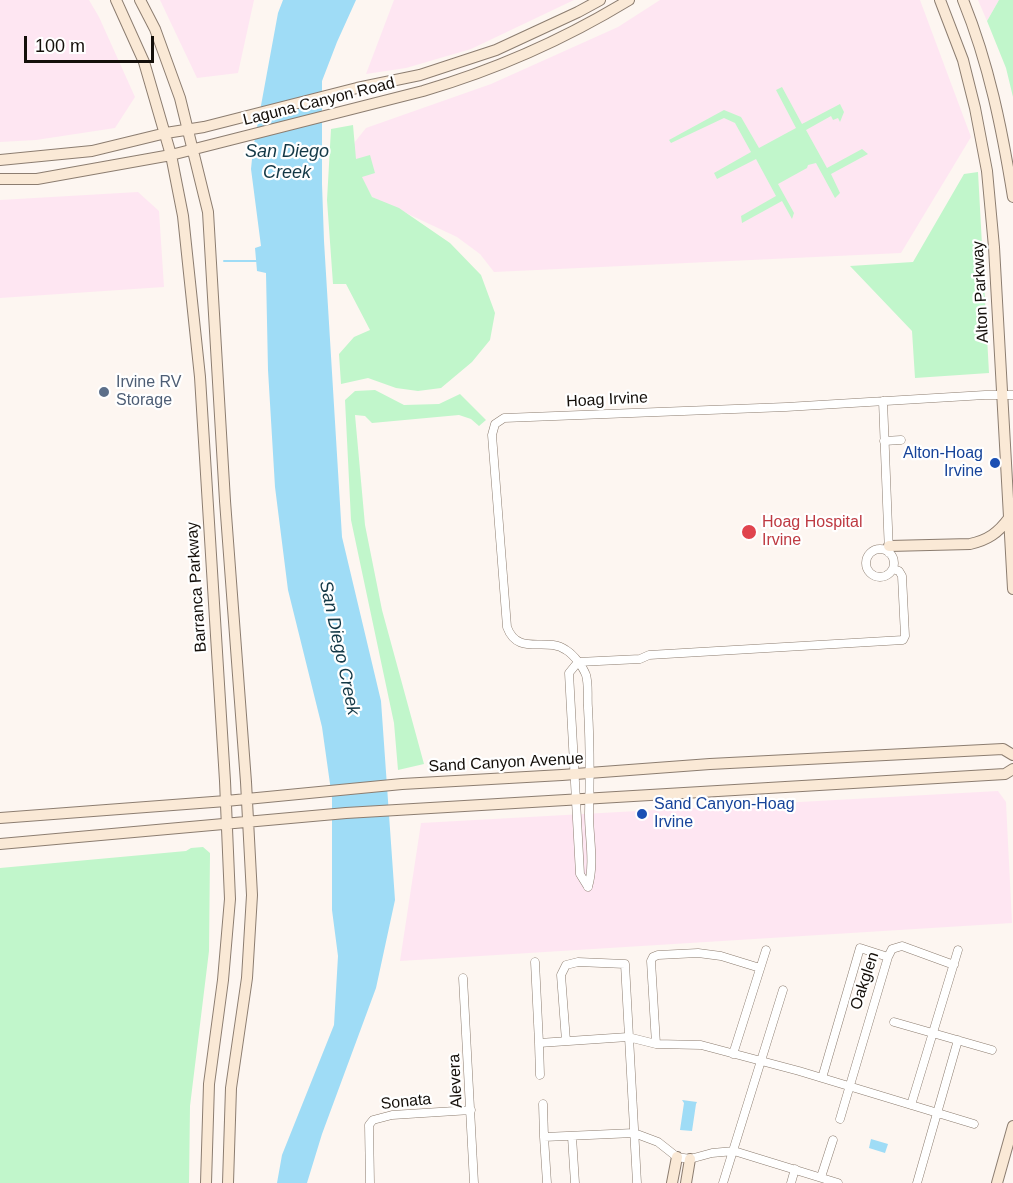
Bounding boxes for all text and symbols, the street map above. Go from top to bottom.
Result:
scale bar [27,24,158,62]
text: 100 m [35,36,85,56]
street label: Laguna Canyon Road [241,74,397,130]
water label: San Diego Creek [245,141,329,184]
street label: Alton Parkway [969,240,993,344]
place label: Irvine RV Storage [116,373,182,411]
marker: Irvine RV Storage [97,385,111,399]
street label: Hoag Irvine [566,388,648,412]
place label: Alton-Hoag Irvine [903,444,983,482]
marker: Alton-Hoag Irvine [988,456,1002,470]
place label: Hoag Hospital Irvine [762,513,862,551]
street label: Barranca Parkway [183,521,211,653]
marker: Hoag Hospital Irvine [740,523,758,541]
water label: San Diego Creek [314,579,364,717]
street label: Sand Canyon Avenue [428,749,584,777]
place label: Sand Canyon-Hoag Irvine [654,795,795,833]
marker: Sand Canyon-Hoag Irvine [635,807,649,821]
street label: Oakglen [847,950,883,1012]
street label: Alevera [445,1053,467,1109]
street label: Sonata [380,1090,432,1114]

